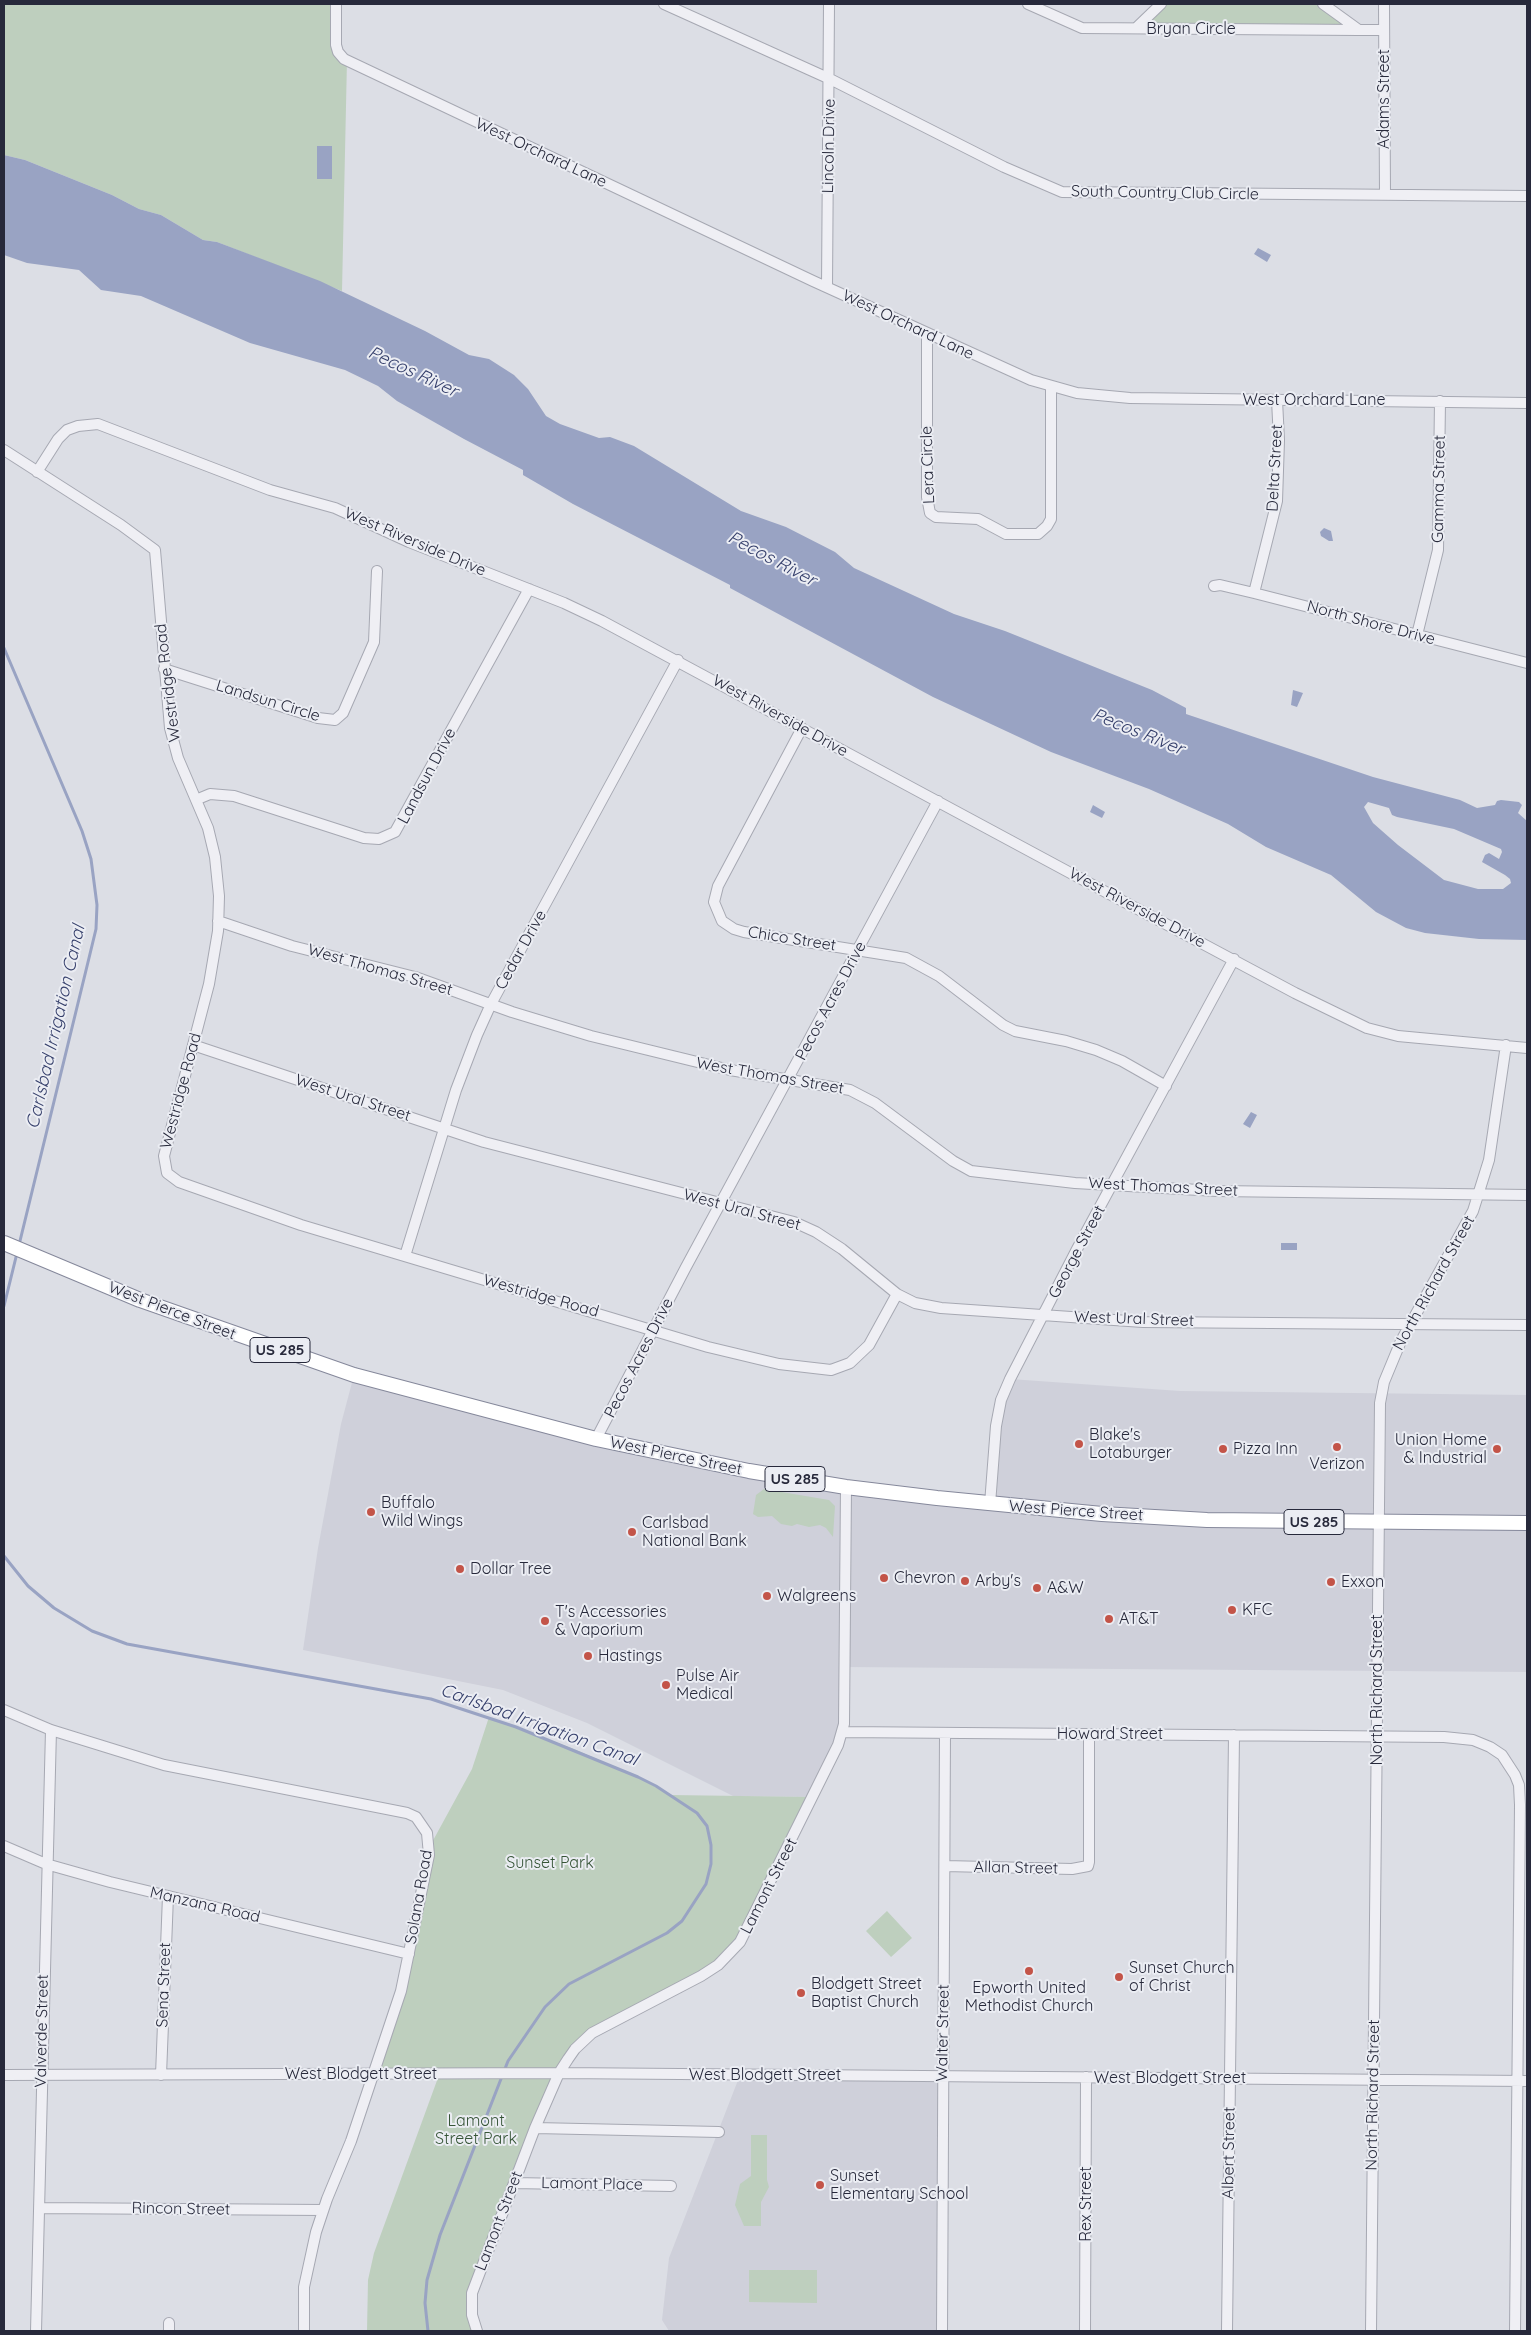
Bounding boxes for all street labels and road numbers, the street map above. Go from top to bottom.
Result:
street label: Bryan Circle [1146,19,1236,39]
street label: Adams Street [1374,49,1394,149]
street label: Lincoln Drive [819,98,839,194]
street label: West Orchard Lane [472,114,610,192]
street label: South Country Club Circle [1071,182,1259,204]
street label: West Orchard Lane [839,286,977,364]
street label: West Orchard Lane [1242,390,1386,410]
street label: Delta Street [1263,424,1287,512]
street label: Lera Circle [917,426,939,504]
street label: Gamma Street [1428,435,1450,543]
street label: West Riverside Drive [341,504,489,580]
street label: North Shore Drive [1305,597,1437,649]
street label: Westridge Road [151,623,185,743]
street label: West Riverside Drive [709,671,851,761]
street label: Landsun Circle [214,676,322,726]
street label: Landsun Drive [394,725,460,827]
street label: West Riverside Drive [1065,864,1209,952]
street label: Cedar Drive [491,907,551,993]
street label: Chico Street [747,923,837,955]
street label: Pecos Acres Drive [792,938,870,1064]
street label: West Thomas Street [305,940,455,1000]
street label: Westridge Road [156,1031,206,1151]
street label: West Thomas Street [695,1054,845,1098]
street label: West Ural Street [293,1070,413,1126]
street label: West Thomas Street [1088,1173,1238,1201]
street label: West Ural Street [681,1185,803,1235]
street label: George Street [1044,1202,1110,1302]
street label: North Richard Street [1389,1212,1479,1354]
street label: Westridge Road [481,1270,601,1322]
street label: West Pierce Street [106,1278,238,1344]
street label: Pecos Acres Drive [600,1295,678,1421]
street label: West Ural Street [1074,1307,1194,1331]
road number: US 285 [250,1338,310,1362]
street label: West Pierce Street [608,1433,744,1479]
road number: US 285 [765,1466,825,1492]
street label: West Pierce Street [1008,1497,1144,1525]
road number: US 285 [1284,1510,1344,1534]
street label: North Richard Street [1367,1614,1387,1766]
street label: Howard Street [1057,1724,1163,1744]
street label: Lamont Street [737,1835,801,1937]
street label: Solana Road [401,1849,437,1945]
street label: Allan Street [973,1858,1059,1878]
street label: Manzana Road [148,1883,262,1927]
street label: Sena Street [153,1942,175,2028]
street label: Valverde Street [31,1974,53,2088]
street label: Walter Street [933,1984,953,2082]
street label: North Richard Street [1362,2019,1384,2171]
street label: West Blodgett Street [285,2064,437,2084]
street label: West Blodgett Street [689,2065,841,2085]
street label: West Blodgett Street [1094,2068,1246,2088]
street label: Albert Street [1219,2107,1239,2199]
street label: Rex Street [1076,2166,1096,2242]
street label: Lamont Street [471,2168,527,2274]
street label: Lamont Place [541,2174,643,2194]
street label: Rincon Street [131,2199,231,2219]

